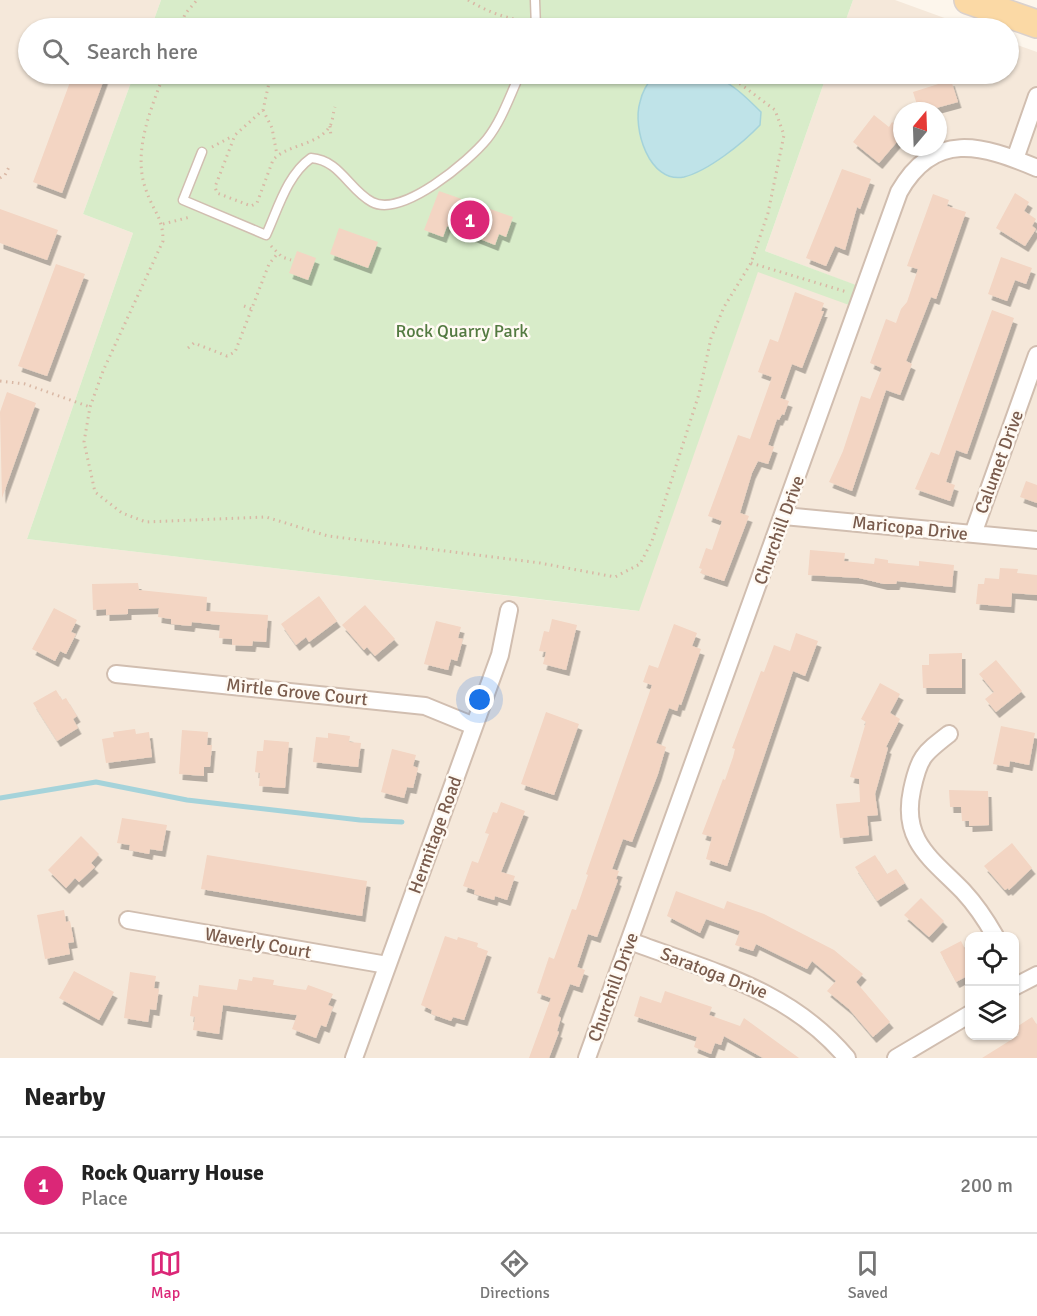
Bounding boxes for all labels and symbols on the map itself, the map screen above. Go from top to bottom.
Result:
north arrow [893,102,947,156]
pin: 1 [450,198,490,242]
park label: Rock Quarry Park [396,320,528,342]
street label: Calumet Drive [970,407,1028,517]
street label: Churchill Drive [749,472,809,588]
street label: Maricopa Drive [851,511,969,545]
street label: Mirtle Grove Court [225,674,369,710]
your location [465,685,494,714]
street label: Hermitage Road [404,773,466,897]
street label: Waverly Court [203,923,313,963]
street label: Churchill Drive [583,929,643,1045]
street label: Saratoga Drive [657,942,771,1004]

